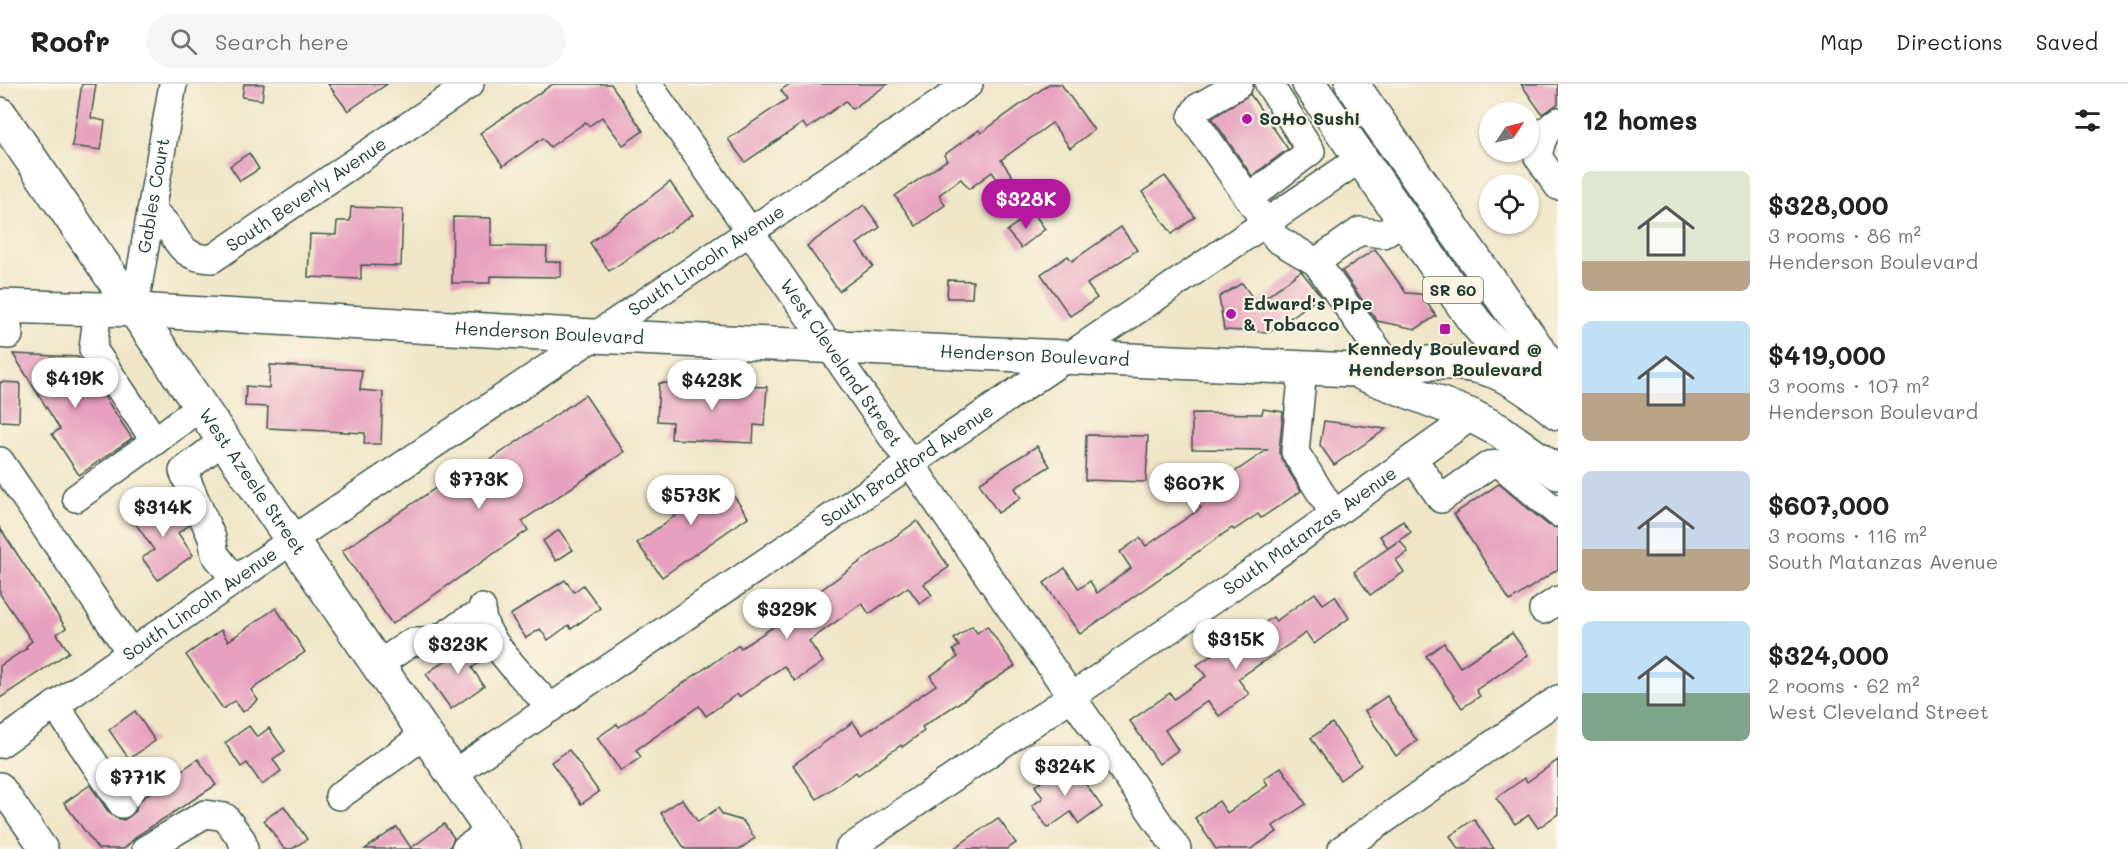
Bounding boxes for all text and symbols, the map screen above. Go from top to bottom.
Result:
search box [146,14,566,68]
text: Roofr [30,23,110,59]
icon: search [167,25,200,58]
text: Search here [215,27,349,56]
text: Map [1820,28,1863,55]
text: Directions [1896,28,2003,55]
text: Saved [2036,28,2098,55]
north arrow [1479,102,1539,162]
map controls [1479,102,1539,234]
text: 12 homes [1582,103,1698,137]
icon: filters [2071,104,2104,137]
place label: SoHo Sushi [1259,106,1360,130]
marker: SoHo Sushi [1240,112,1254,126]
street label: South Beverly Avenue [221,131,391,257]
street label: Gables Court [131,136,174,255]
button: locate [1479,174,1539,234]
pin: $328K [984,179,1068,230]
text: $328K [995,185,1057,211]
text: $328,000 [1768,188,1888,222]
icon: home [1630,195,1702,267]
street label: South Lincoln Avenue [623,199,789,321]
text: 3 rooms · 86 m² [1768,222,1921,248]
text: Henderson Boulevard [1768,248,1978,274]
street label: West Cleveland Street [775,274,908,451]
road number: SR 60 [1423,277,1483,303]
place label: Edward's Pipe & Tobacco [1243,291,1373,336]
marker: Edward's Pipe & Tobacco [1224,307,1238,321]
street label: Henderson Boulevard [454,315,644,349]
marker: Kennedy Boulevard @ Henderson Boulevard [1438,322,1452,336]
place label: Kennedy Boulevard @ Henderson Boulevard [1348,336,1542,381]
text: $419,000 [1768,338,1886,372]
street label: Henderson Boulevard [940,339,1130,371]
icon: home [1630,345,1702,417]
pin: $419K [33,358,117,409]
pin: $423K [670,360,754,411]
text: $419K [45,364,105,390]
text: $423K [681,366,743,392]
text: 3 rooms · 107 m² [1768,372,1929,398]
street label: South Bradford Avenue [816,398,998,532]
text: Henderson Boulevard [1768,398,1978,424]
street label: West Azeele Street [194,403,312,559]
pin: $773K [437,459,521,510]
street label: South Matanzas Avenue [1218,460,1401,600]
pin: $607K [1152,463,1236,514]
text: $773K [449,465,509,491]
text: $607K [1163,469,1225,495]
pin: $573K [649,475,733,526]
text: $573K [661,481,721,507]
pin: $314K [121,487,205,538]
text: $607,000 [1768,488,1889,522]
text: $314K [133,493,193,519]
icon: home [1630,495,1702,567]
text: 3 rooms · 116 m² [1768,522,1927,548]
street label: South Lincoln Avenue [117,541,282,666]
text: South Matanzas Avenue [1768,548,1998,574]
pin: $329K [745,589,829,640]
text: $329K [757,595,817,621]
pin: $315K [1194,619,1278,670]
pin: $323K [416,624,500,675]
text: $315K [1207,625,1265,651]
text: $323K [428,630,488,656]
text: $324,000 [1768,638,1889,672]
icon: home [1630,645,1702,717]
text: 2 rooms · 62 m² [1768,672,1920,698]
text: West Cleveland Street [1768,698,1989,724]
pin: $324K [1023,746,1107,797]
text: $324K [1034,752,1096,778]
pin: $771K [96,757,180,808]
text: $771K [110,763,166,789]

